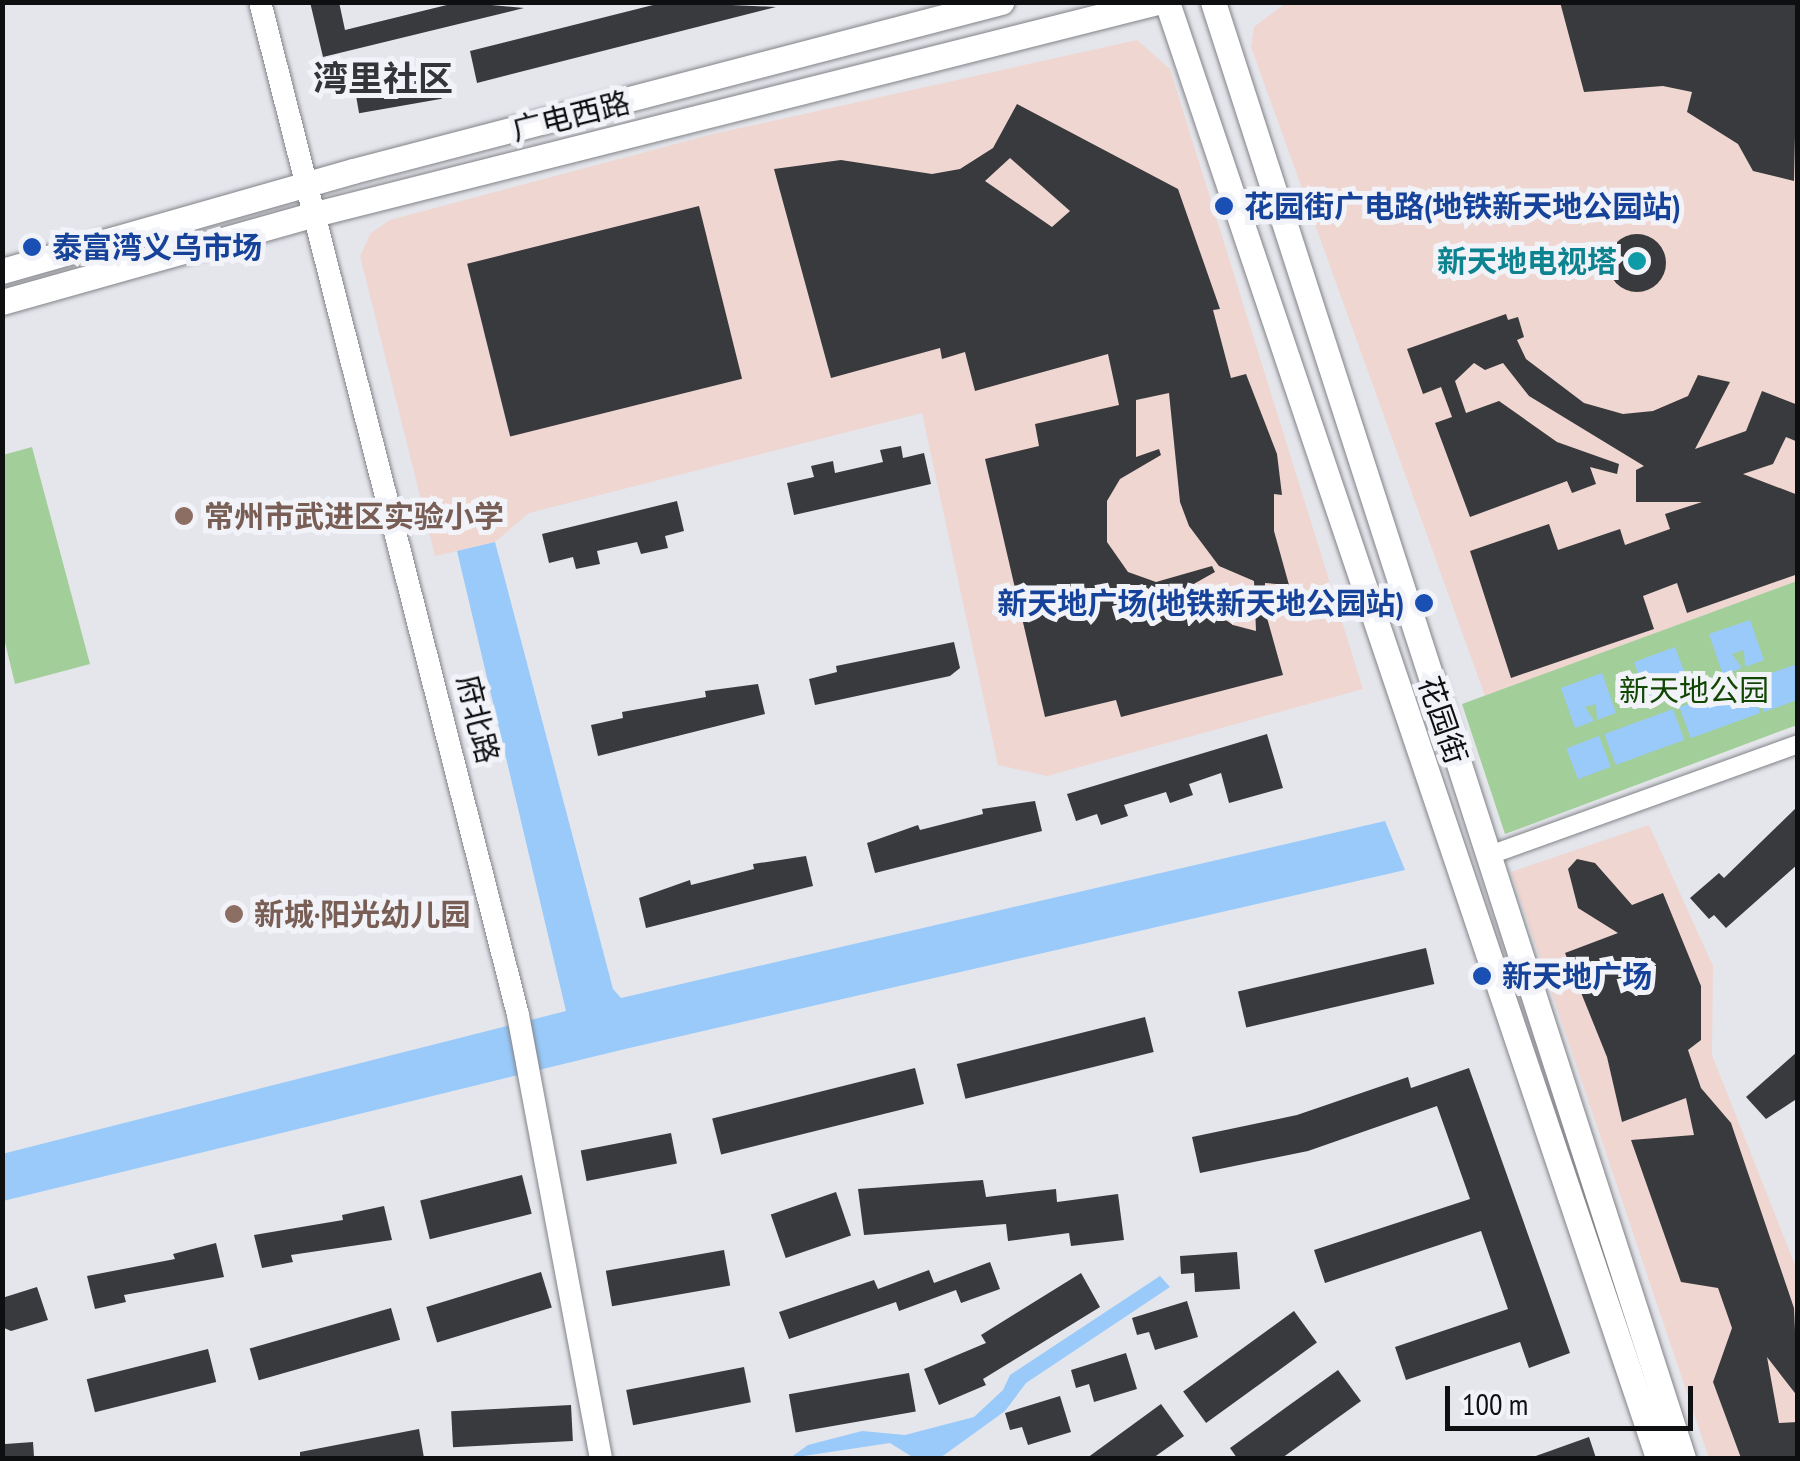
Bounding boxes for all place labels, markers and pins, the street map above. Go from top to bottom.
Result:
place label: 花园街广电路(地铁新天地公园站) [1244,188,1681,224]
marker: 花园街广电路(地铁新天地公园站) [1213,195,1235,217]
place label: 泰富湾义乌市场 [52,229,262,265]
marker: 泰富湾义乌市场 [21,236,43,258]
place label: 新天地电视塔 [1437,243,1617,279]
marker: 新天地电视塔 [1626,250,1648,272]
place label: 常州市武进区实验小学 [204,498,504,534]
marker: 常州市武进区实验小学 [173,505,195,527]
place label: 新天地广场(地铁新天地公园站) [997,585,1404,621]
marker: 新天地广场(地铁新天地公园站) [1413,592,1435,614]
place label: 新城·阳光幼儿园 [254,896,470,932]
marker: 新城·阳光幼儿园 [223,903,245,925]
place label: 新天地广场 [1502,958,1652,994]
marker: 新天地广场 [1471,965,1493,987]

